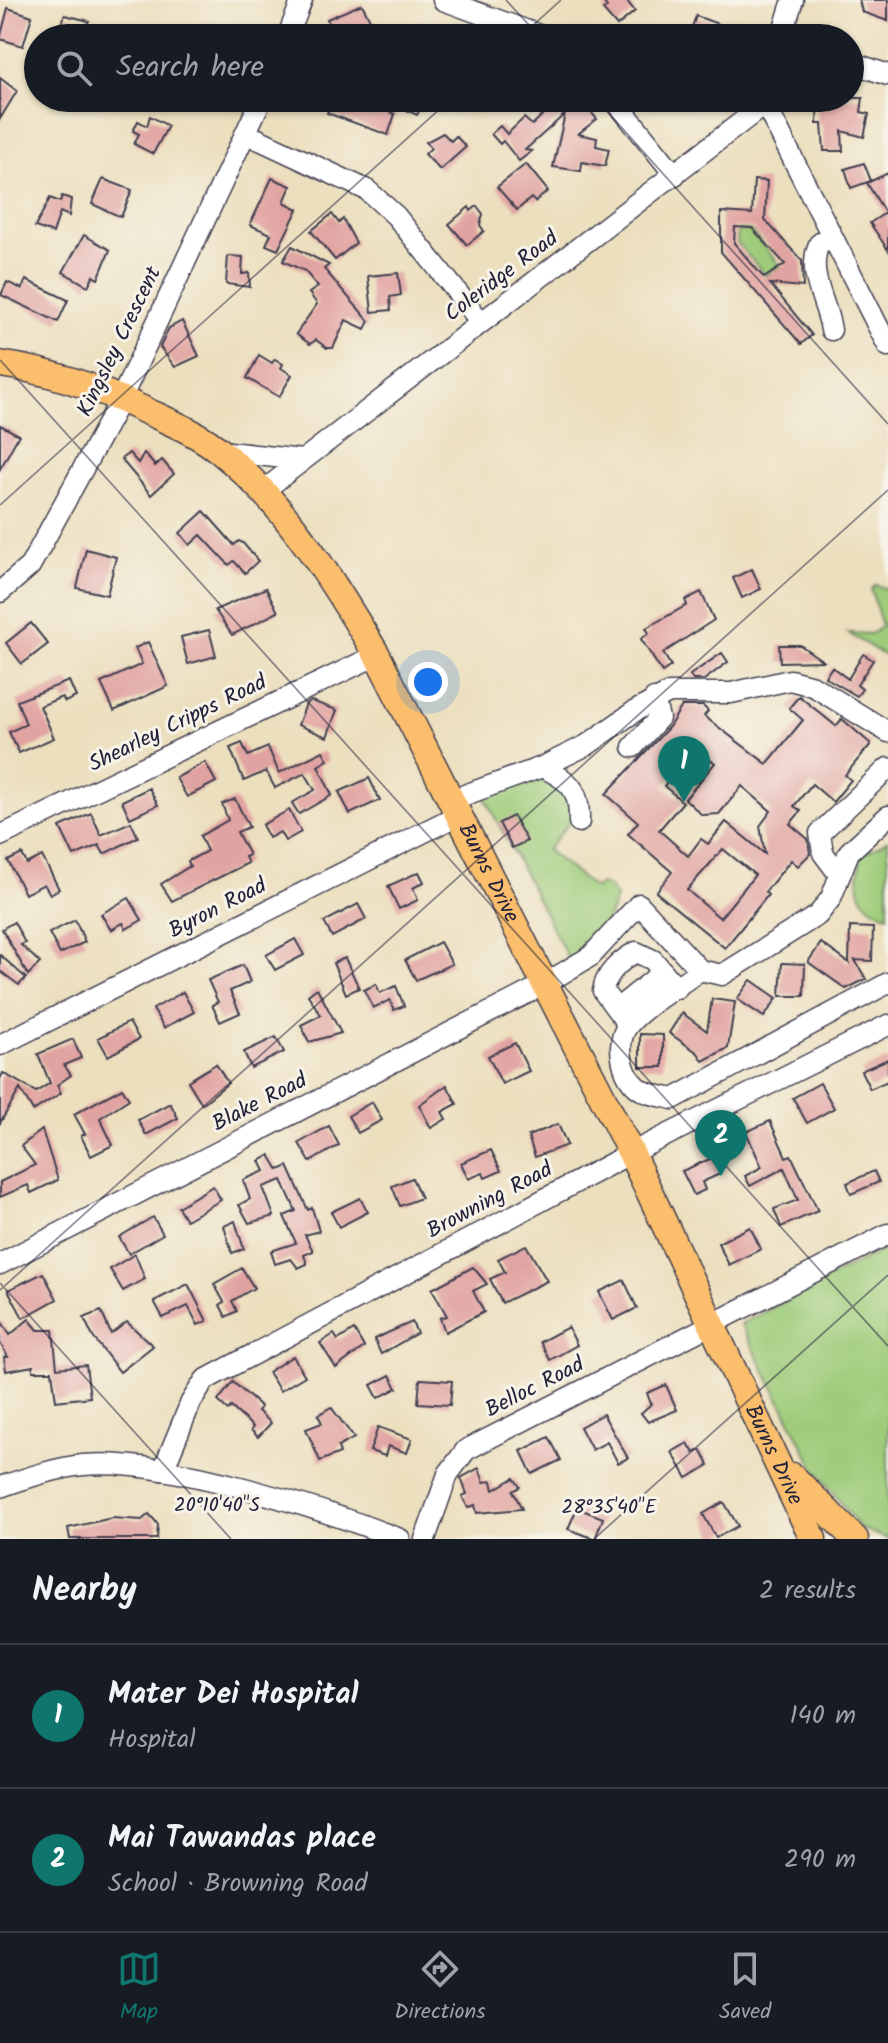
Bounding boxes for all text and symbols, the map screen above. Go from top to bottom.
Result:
search box [24,24,864,112]
text: Search here [116,44,264,92]
icon: search [52,46,96,90]
street label: Coleridge Road [437,222,567,332]
street label: Kingsley Crescent [68,260,172,423]
your location [408,662,448,702]
street label: Shearley Cripps Road [83,665,274,782]
pin: 1 [658,736,710,802]
street label: Burns Drive [448,817,528,929]
street label: Byron Road [163,869,274,949]
street label: Blake Road [206,1064,315,1142]
pin: 2 [695,1110,747,1176]
street label: Browning Road [421,1153,560,1249]
street label: Belloc Road [479,1348,592,1428]
street label: Burns Drive [735,1399,812,1511]
text: 20°10'40"S [174,1490,260,1522]
text: 28°35'40"E [562,1492,658,1524]
text: Nearby [32,1564,137,1618]
text: 2 results [759,1570,856,1612]
text: Mater Dei Hospital [108,1671,359,1719]
text: 1 [54,1695,62,1737]
text: 140 m [789,1695,856,1737]
text: Hospital [108,1719,196,1761]
text: Mai Tawandas place [108,1815,376,1863]
text: 2 [50,1839,66,1881]
text: 290 m [784,1839,856,1881]
text: School · Browning Road [108,1863,368,1905]
tab: Map [117,1947,161,2030]
tab: Directions [394,1947,486,2030]
tab: Saved [719,1947,771,2030]

